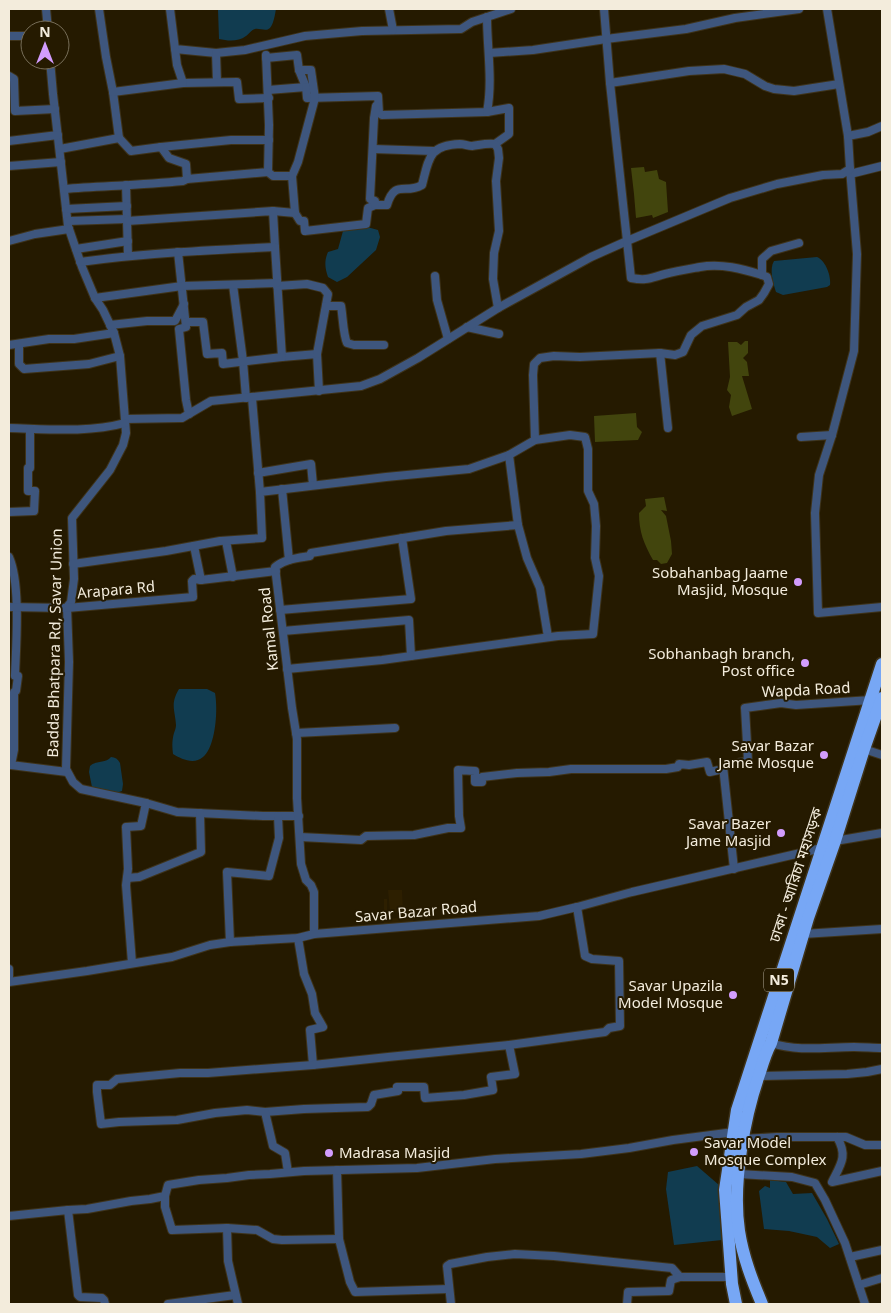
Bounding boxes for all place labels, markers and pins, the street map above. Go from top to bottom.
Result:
place label: Sobahanbag Jaame Masjid, Mosque [652,562,788,599]
marker: Sobahanbag Jaame Masjid, Mosque [792,576,804,588]
place label: Sobhanbagh branch, Post office [648,643,795,680]
marker: Sobhanbagh branch, Post office [799,657,811,669]
place label: Savar Bazar Jame Mosque [716,735,814,772]
marker: Savar Bazar Jame Mosque [818,749,830,761]
place label: Savar Bazer Jame Masjid [684,813,771,850]
marker: Savar Bazer Jame Masjid [775,827,787,839]
place label: Savar Upazila Model Mosque [618,975,723,1012]
marker: Savar Upazila Model Mosque [727,989,739,1001]
place label: Savar Model Mosque Complex [704,1132,827,1169]
place label: Madrasa Masjid [339,1142,450,1162]
marker: Savar Model Mosque Complex [688,1146,700,1158]
marker: Madrasa Masjid [323,1147,335,1159]

